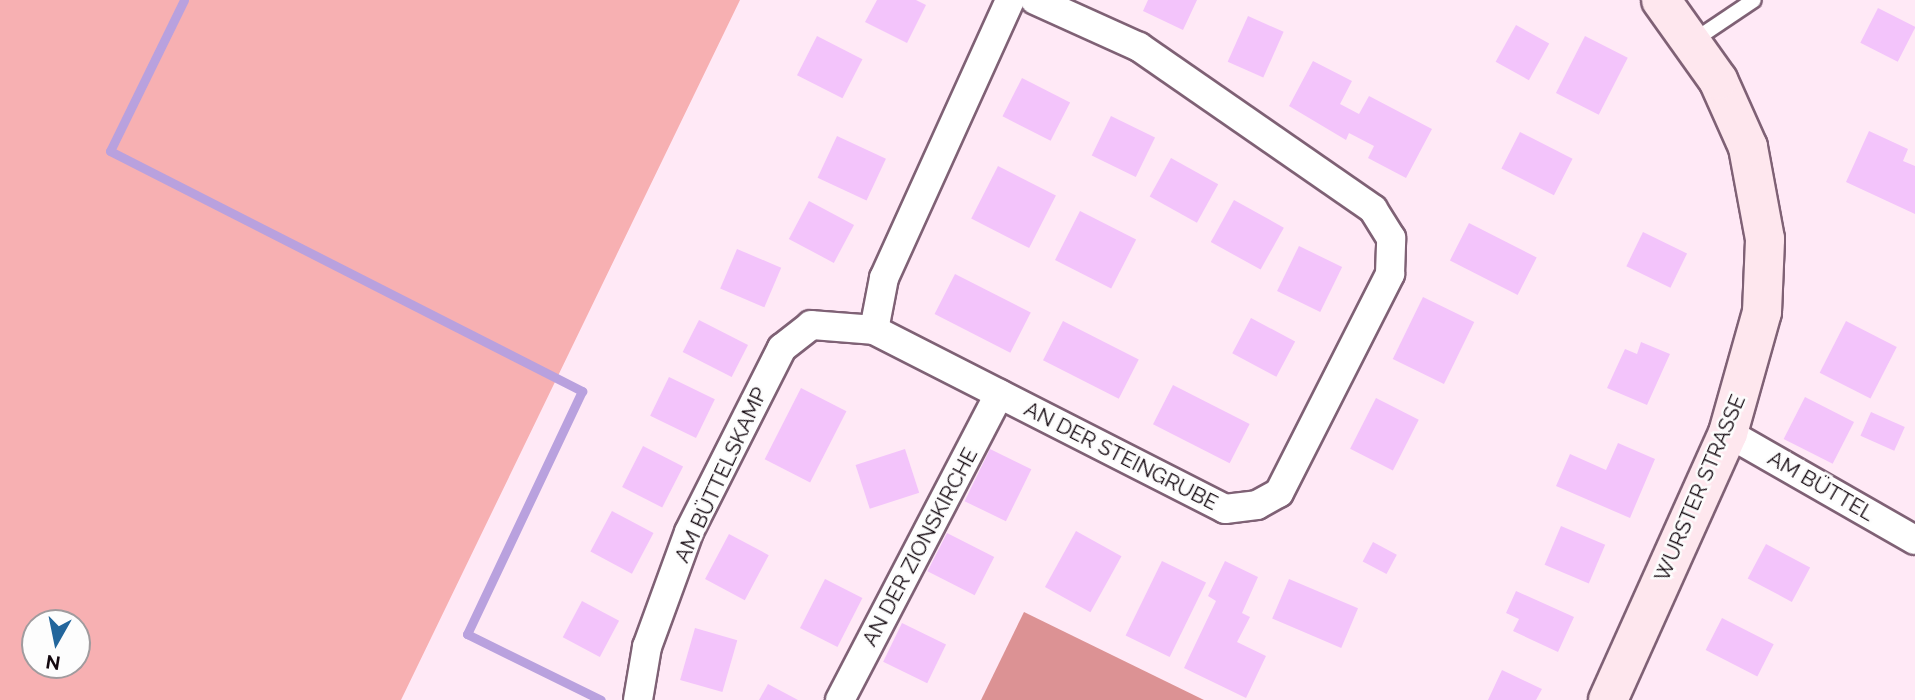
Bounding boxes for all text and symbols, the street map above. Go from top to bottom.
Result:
street label: AM BÜTTELSKAMP [669,383,773,567]
street label: WURSTER STRASSE [1649,391,1751,585]
street label: AN DER STEINGRUBE [1020,396,1222,516]
street label: AN DER ZIONSKIRCHE [857,444,983,650]
street label: AM BÜTTEL [1763,445,1879,527]
north arrow [21,609,91,679]
text: N [44,651,62,675]

